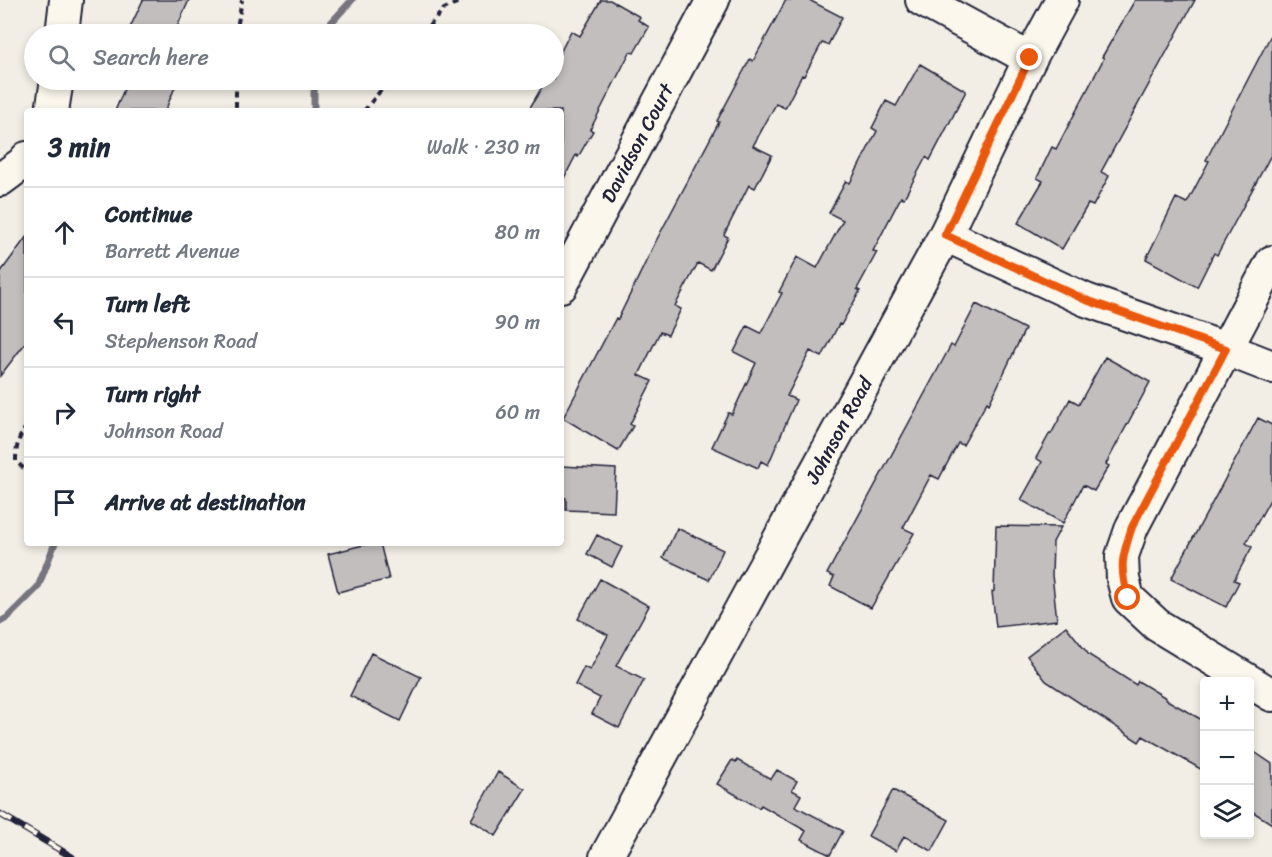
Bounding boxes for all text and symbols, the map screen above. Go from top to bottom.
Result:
search box [24,24,564,90]
text: Search here [93,38,209,77]
icon: search [45,41,78,74]
route end [1016,44,1042,70]
street label: Davidson Court [591,76,684,209]
text: 3 min [48,124,110,170]
text: Walk · 230 m [427,130,540,165]
text: Continue [105,195,193,234]
text: 80 m [495,215,540,250]
icon: ahead [48,216,81,249]
text: Barrett Avenue [105,234,240,269]
text: Turn left [105,285,190,324]
text: 90 m [495,305,540,340]
icon: left [48,306,81,339]
text: Stephenson Road [105,324,257,359]
street label: Johnson Road [795,369,883,491]
text: Turn right [105,375,200,414]
text: 60 m [495,395,540,430]
icon: right [48,396,81,429]
text: Johnson Road [105,414,223,449]
text: Arrive at destination [105,483,306,522]
icon: arrive [48,486,81,519]
route start [1114,584,1140,610]
map controls [1200,677,1254,839]
button: + [1200,677,1254,731]
button: − [1200,731,1254,785]
button: layers [1200,785,1254,839]

